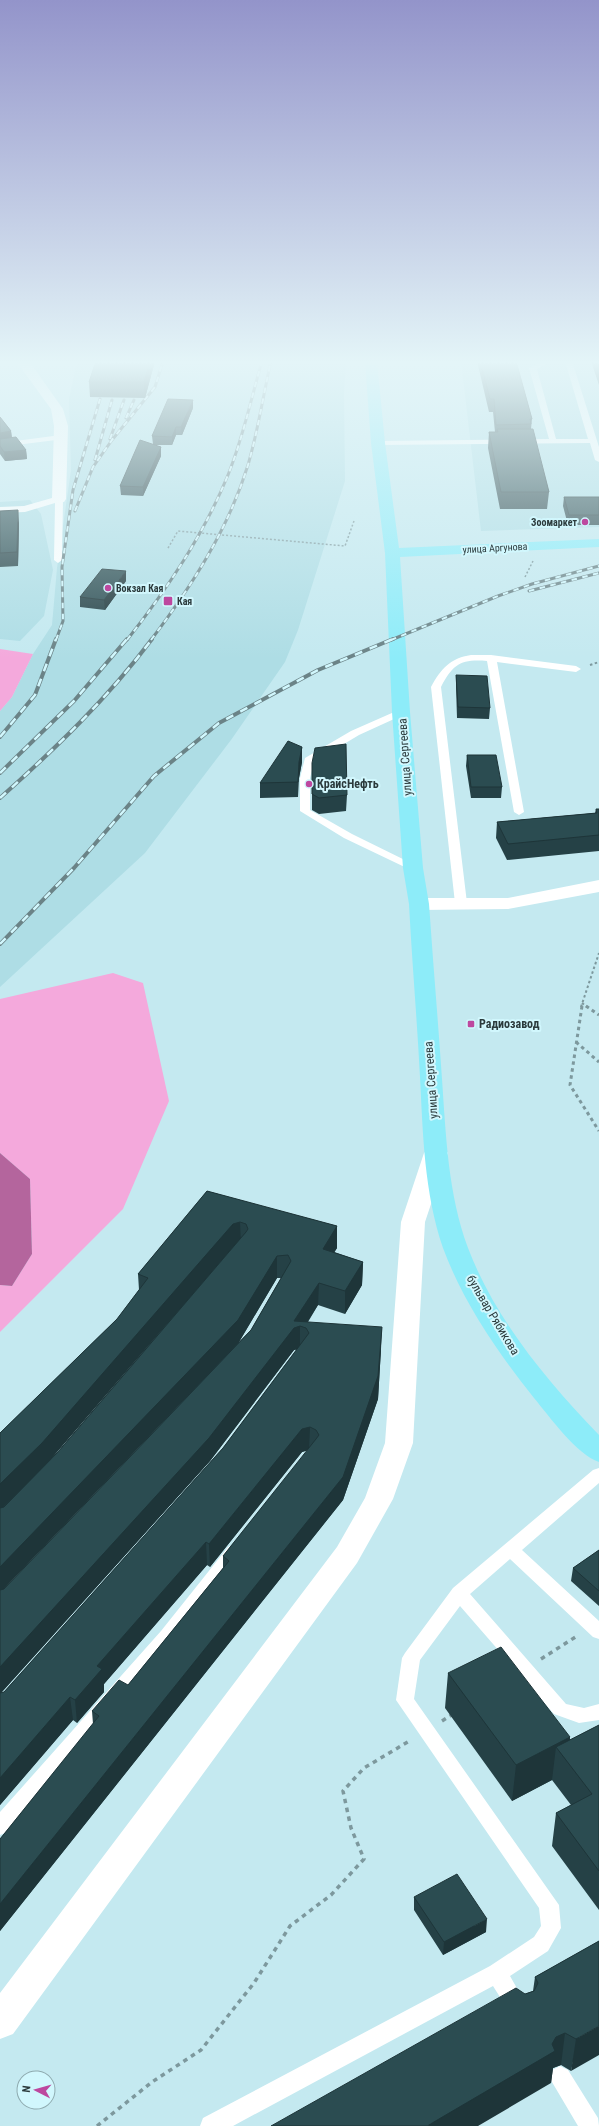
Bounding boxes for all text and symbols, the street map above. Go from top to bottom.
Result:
place label: Зоомаркет [531,517,577,528]
marker: Зоомаркет [580,517,590,527]
street label: улица Аргунова [462,541,528,555]
marker: Вокзал Кая [103,583,113,593]
place label: Вокзал Кая [116,583,164,594]
marker: Кая [162,595,174,607]
place label: Кая [177,596,192,607]
street label: улица Сергеева [395,718,415,796]
place label: КрайсНефть [317,777,379,791]
marker: КрайсНефть [304,779,314,789]
place label: Радиозавод [479,1017,540,1031]
marker: Радиозавод [466,1019,476,1029]
street label: улица Сергеева [421,1041,441,1119]
street label: бульвар Рябикова [464,1273,522,1358]
north arrow [16,2070,56,2110]
text: N [20,2085,33,2093]

